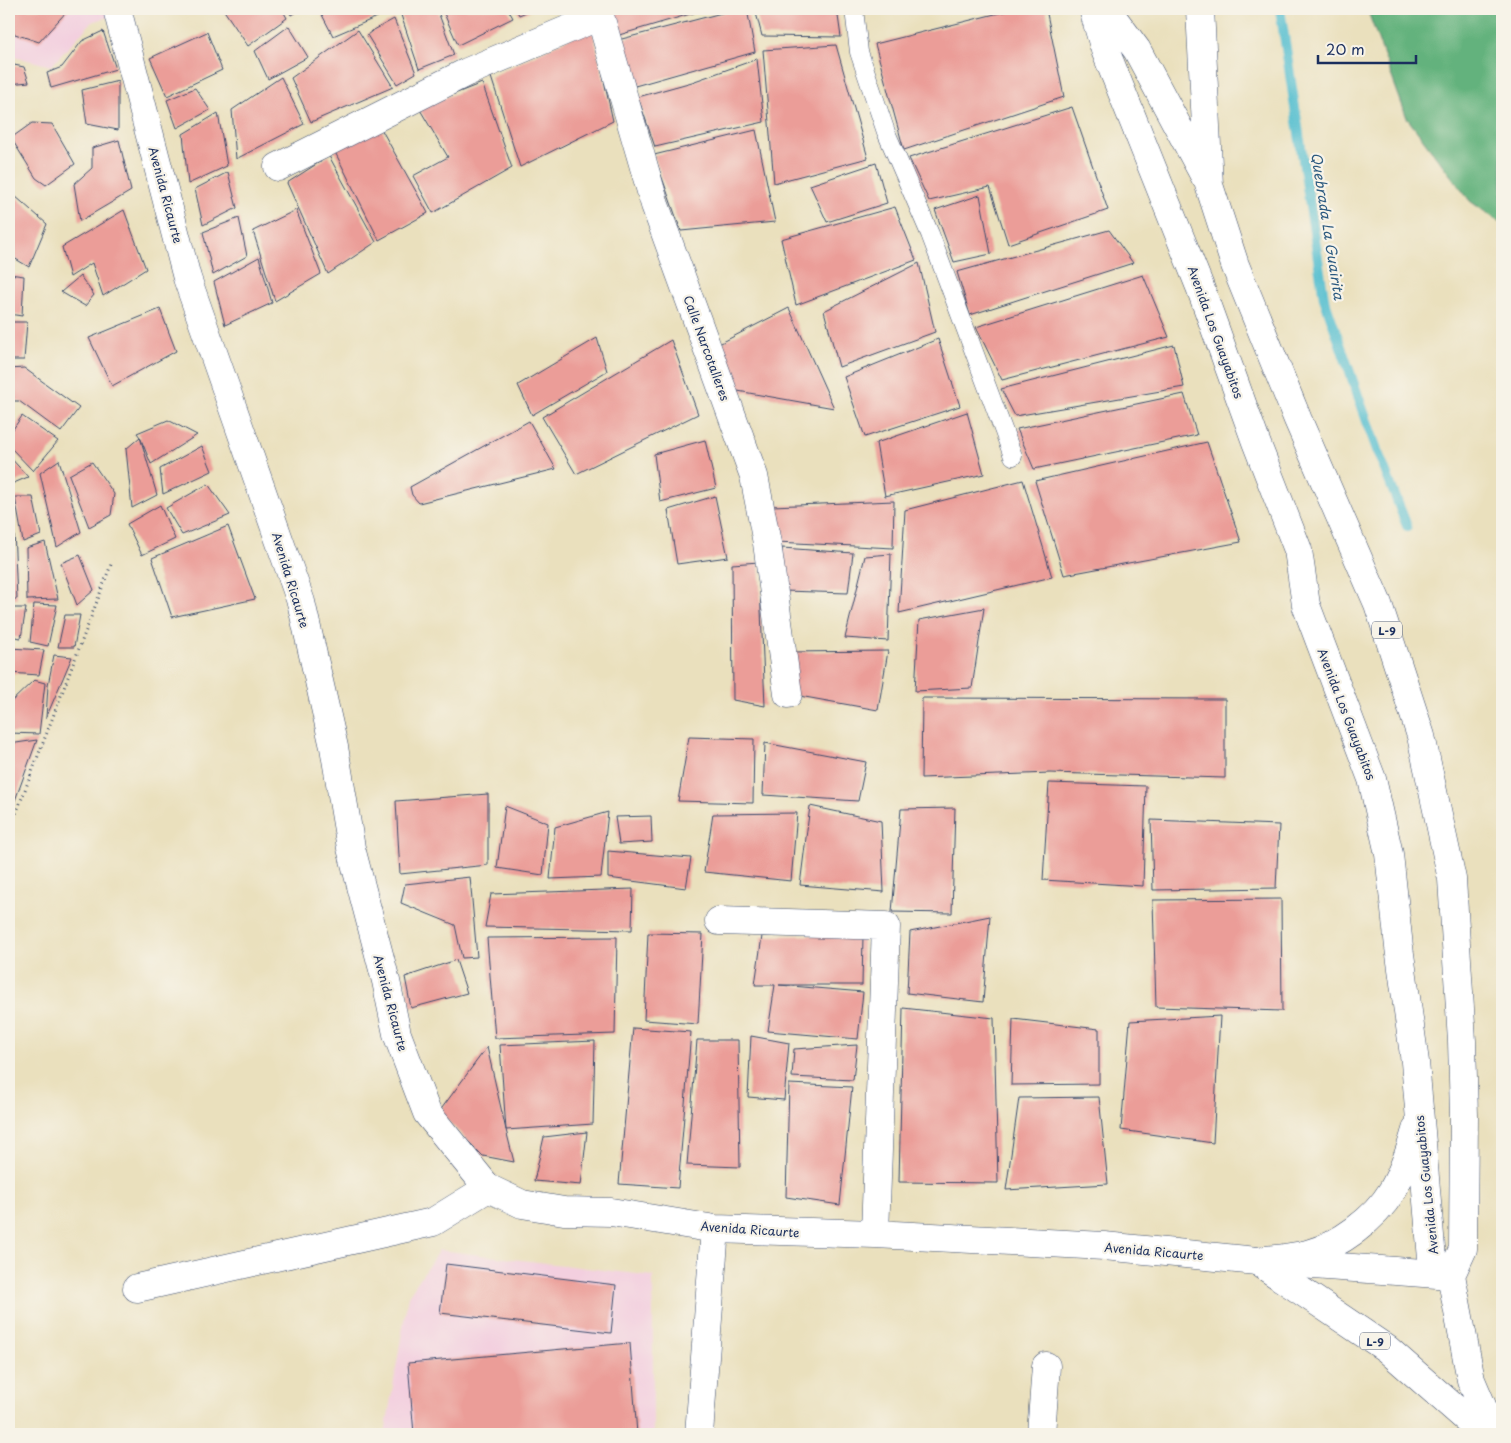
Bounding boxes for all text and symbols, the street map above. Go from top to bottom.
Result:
scale bar [1318,32,1416,64]
text: 20 m [1326,37,1365,60]
street label: Avenida Ricaurte [144,145,188,245]
water label: Quebrada La Guairita [1306,151,1350,302]
street label: Avenida Los Guayabitos [1184,263,1249,401]
street label: Calle Narcotalleres [680,293,735,404]
street label: Avenida Ricaurte [268,530,314,630]
road number: L-9 [1372,622,1402,638]
street label: Avenida Los Guayabitos [1314,646,1381,783]
street label: Avenida Ricaurte [369,953,413,1053]
street label: Avenida Los Guayabitos [1410,1114,1442,1255]
street label: Avenida Ricaurte [700,1217,800,1241]
street label: Avenida Ricaurte [1104,1238,1204,1264]
road number: L-9 [1360,1332,1390,1350]

